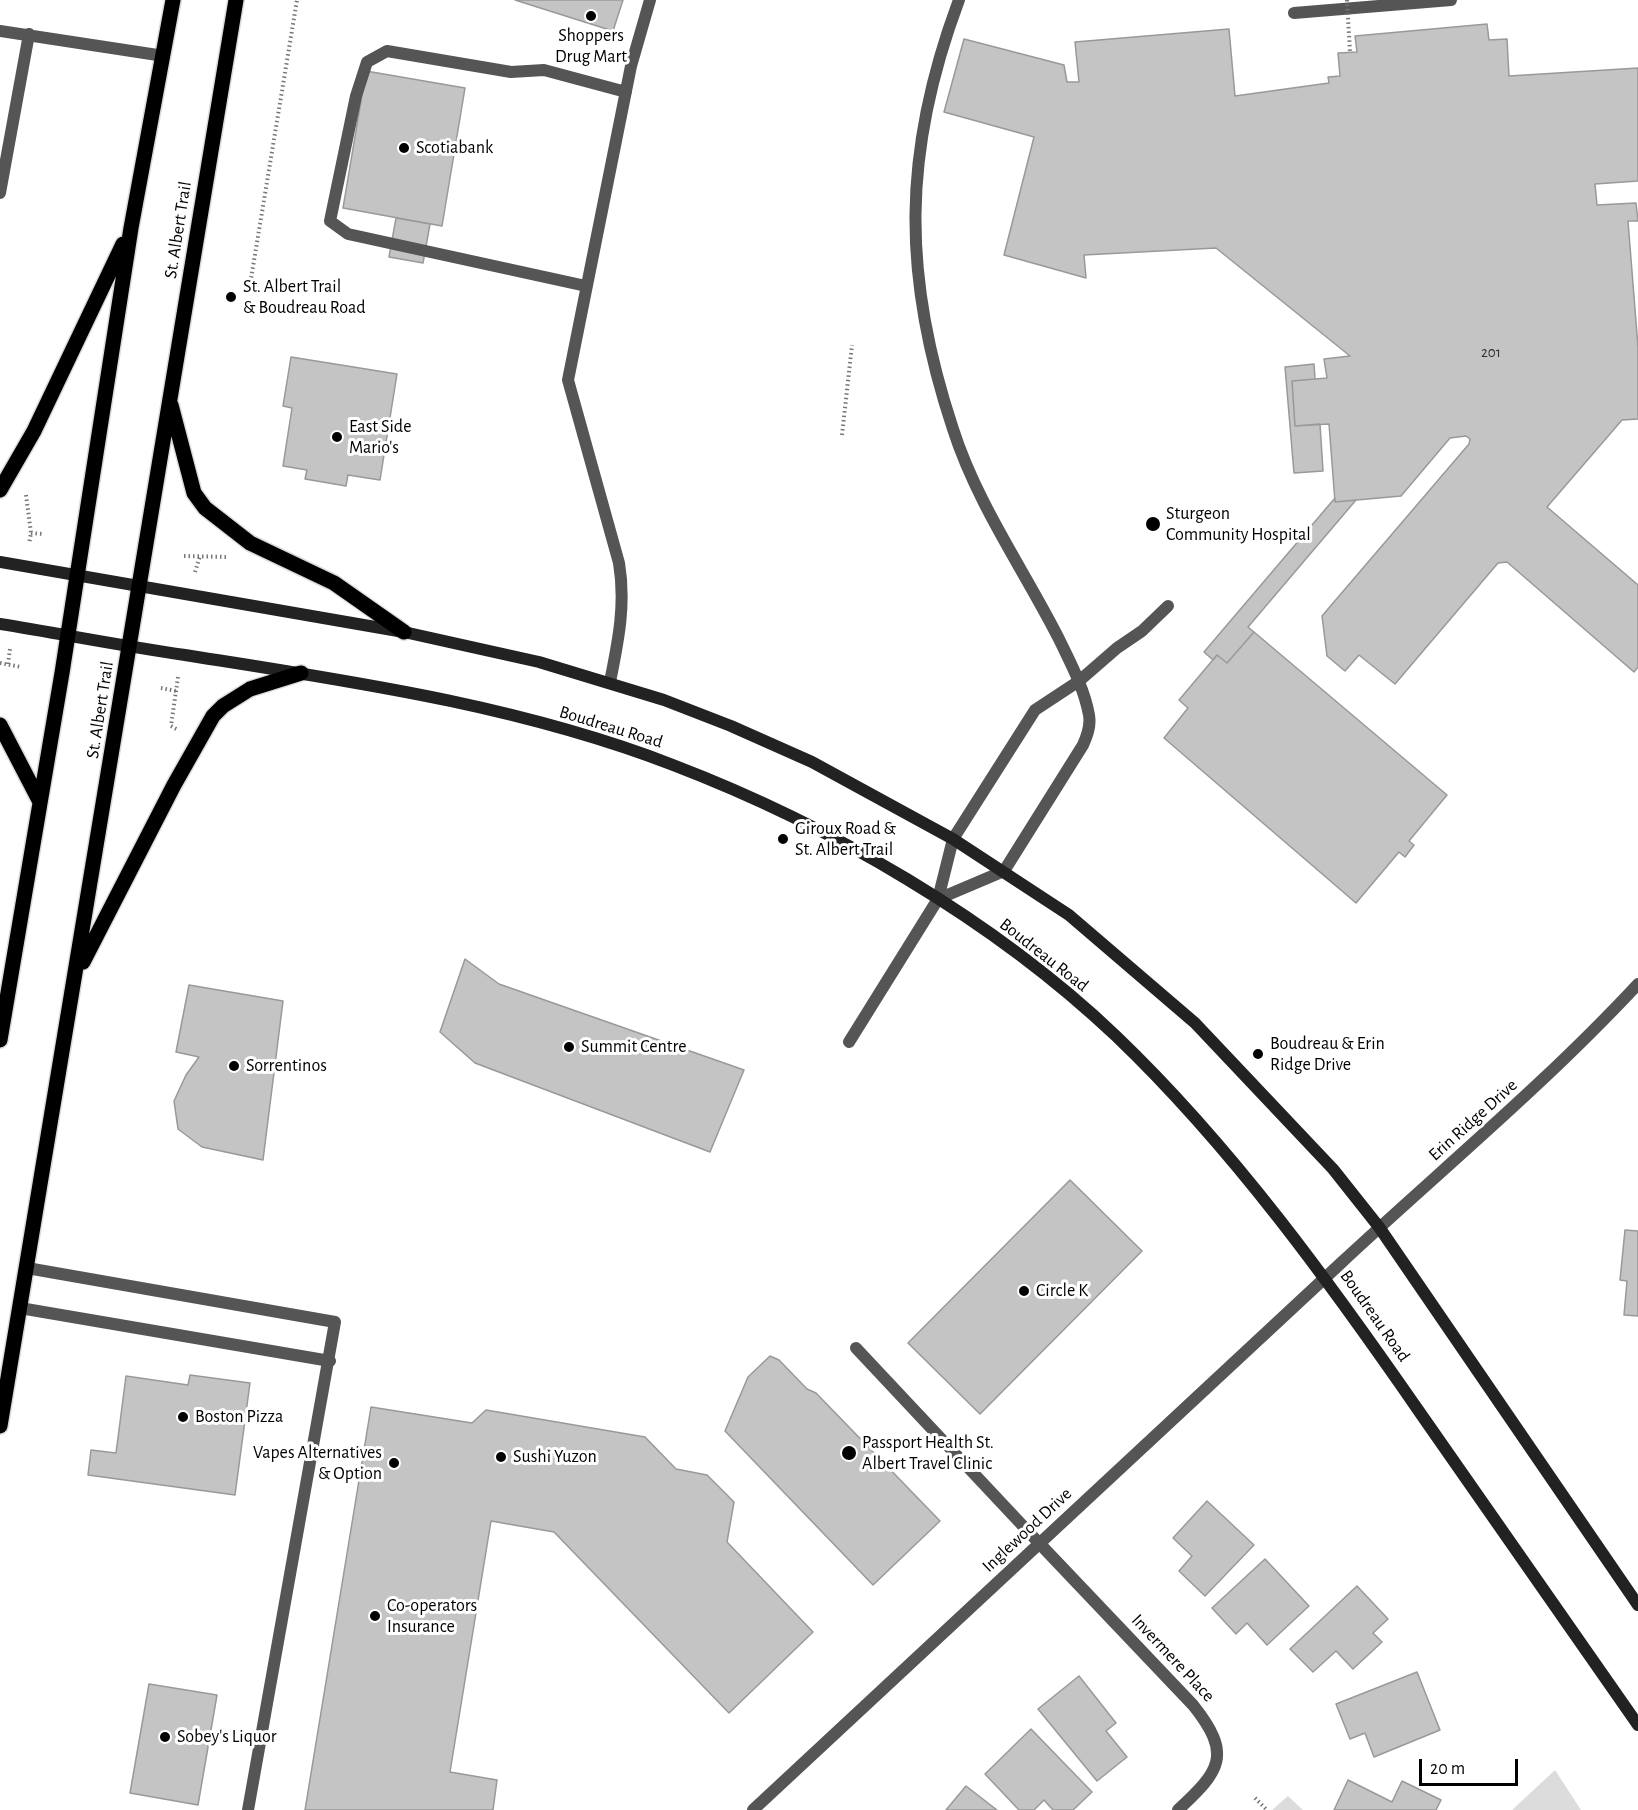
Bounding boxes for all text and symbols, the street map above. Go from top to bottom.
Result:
marker: Shoppers Drug Mart [584,9,598,23]
place label: Shoppers Drug Mart [555,25,627,68]
place label: Scotiabank [416,137,493,159]
marker: Scotiabank [397,141,411,155]
street label: St. Albert Trail [160,180,196,280]
place label: St. Albert Trail & Boudreau Road [243,276,366,318]
marker: St. Albert Trail & Boudreau Road [224,290,238,304]
house number: 201 [1481,343,1501,361]
place label: East Side Mario's [349,416,411,458]
marker: East Side Mario's [330,430,344,444]
place label: Sturgeon Community Hospital [1166,503,1311,546]
marker: Sturgeon Community Hospital [1144,515,1162,533]
street label: St. Albert Trail [82,660,118,760]
street label: Boudreau Road [557,701,665,753]
place label: Giroux Road & St. Albert Trail [795,818,896,860]
marker: Giroux Road & St. Albert Trail [776,832,790,846]
street label: Boudreau Road [995,913,1093,997]
place label: Boudreau & Erin Ridge Drive [1270,1033,1385,1076]
place label: Summit Centre [581,1036,687,1058]
marker: Summit Centre [562,1040,576,1054]
marker: Boudreau & Erin Ridge Drive [1251,1047,1265,1061]
place label: Sorrentinos [246,1055,327,1077]
marker: Sorrentinos [227,1059,241,1073]
street label: Erin Ridge Drive [1424,1074,1522,1166]
street label: Boudreau Road [1335,1266,1415,1366]
place label: Circle K [1036,1280,1088,1302]
marker: Circle K [1017,1284,1031,1298]
place label: Boston Pizza [195,1406,283,1428]
marker: Boston Pizza [176,1410,190,1424]
place label: Passport Health St. Albert Travel Clinic [862,1432,994,1474]
place label: Vapes Alternatives & Option [253,1442,382,1484]
marker: Passport Health St. Albert Travel Clinic [840,1444,858,1462]
place label: Sushi Yuzon [513,1446,597,1468]
marker: Sushi Yuzon [494,1450,508,1464]
marker: Vapes Alternatives & Option [387,1456,401,1470]
street label: Inglewood Drive [978,1483,1076,1577]
place label: Co-operators Insurance [387,1595,477,1638]
marker: Co-operators Insurance [368,1609,382,1623]
street label: Invermere Place [1127,1610,1219,1706]
place label: Sobey's Liquor [177,1726,276,1748]
marker: Sobey's Liquor [158,1730,172,1744]
scale bar [1422,1747,1521,1785]
text: 20 m [1430,1760,1465,1778]

